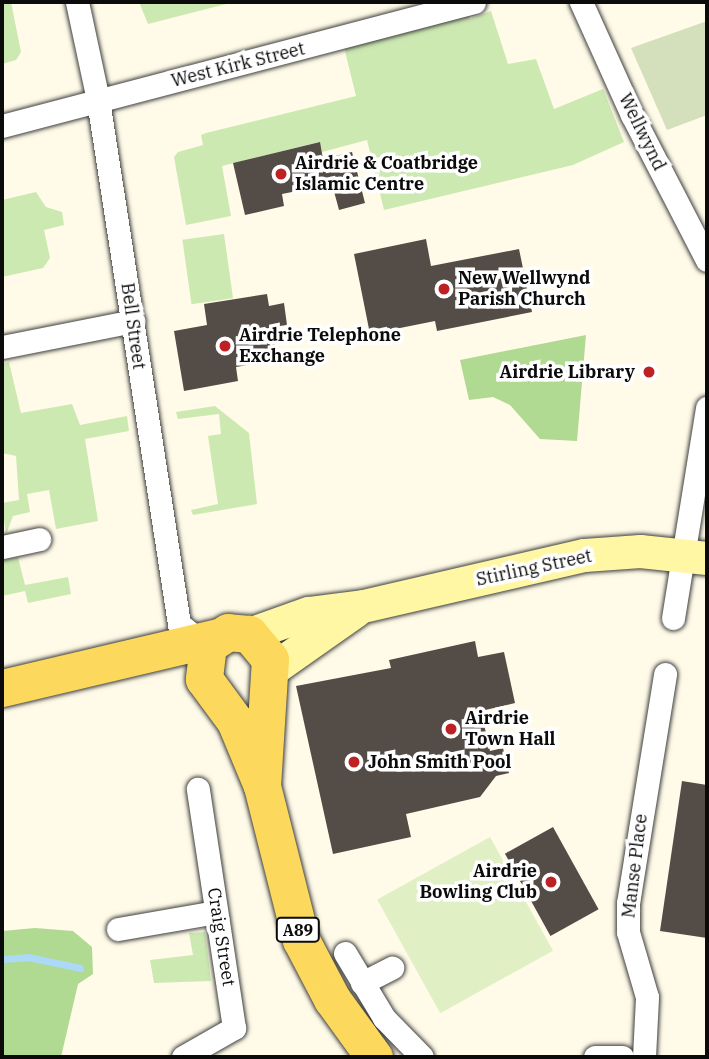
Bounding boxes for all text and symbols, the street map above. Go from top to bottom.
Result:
street label: West Kirk Street [169,38,307,92]
street label: Wellwynd [614,90,670,174]
place label: Airdrie & Coatbridge Islamic Centre [295,153,478,196]
marker: Airdrie & Coatbridge Islamic Centre [273,166,289,182]
place label: New Wellwynd Parish Church [458,268,590,310]
street label: Bell Street [116,281,150,371]
marker: New Wellwynd Parish Church [436,281,452,297]
place label: Airdrie Telephone Exchange [239,325,401,368]
marker: Airdrie Telephone Exchange [217,338,233,354]
place label: Airdrie Library [500,361,635,383]
marker: Airdrie Library [641,364,657,380]
street label: Stirling Street [474,545,594,591]
place label: Airdrie Town Hall [465,708,555,750]
marker: Airdrie Town Hall [443,721,459,737]
place label: John Smith Pool [368,751,511,773]
marker: John Smith Pool [346,754,362,770]
street label: Manse Place [618,813,652,919]
place label: Airdrie Bowling Club [419,861,537,903]
marker: Airdrie Bowling Club [543,874,559,890]
street label: Craig Street [203,886,239,988]
road number: A89 [275,918,321,942]

